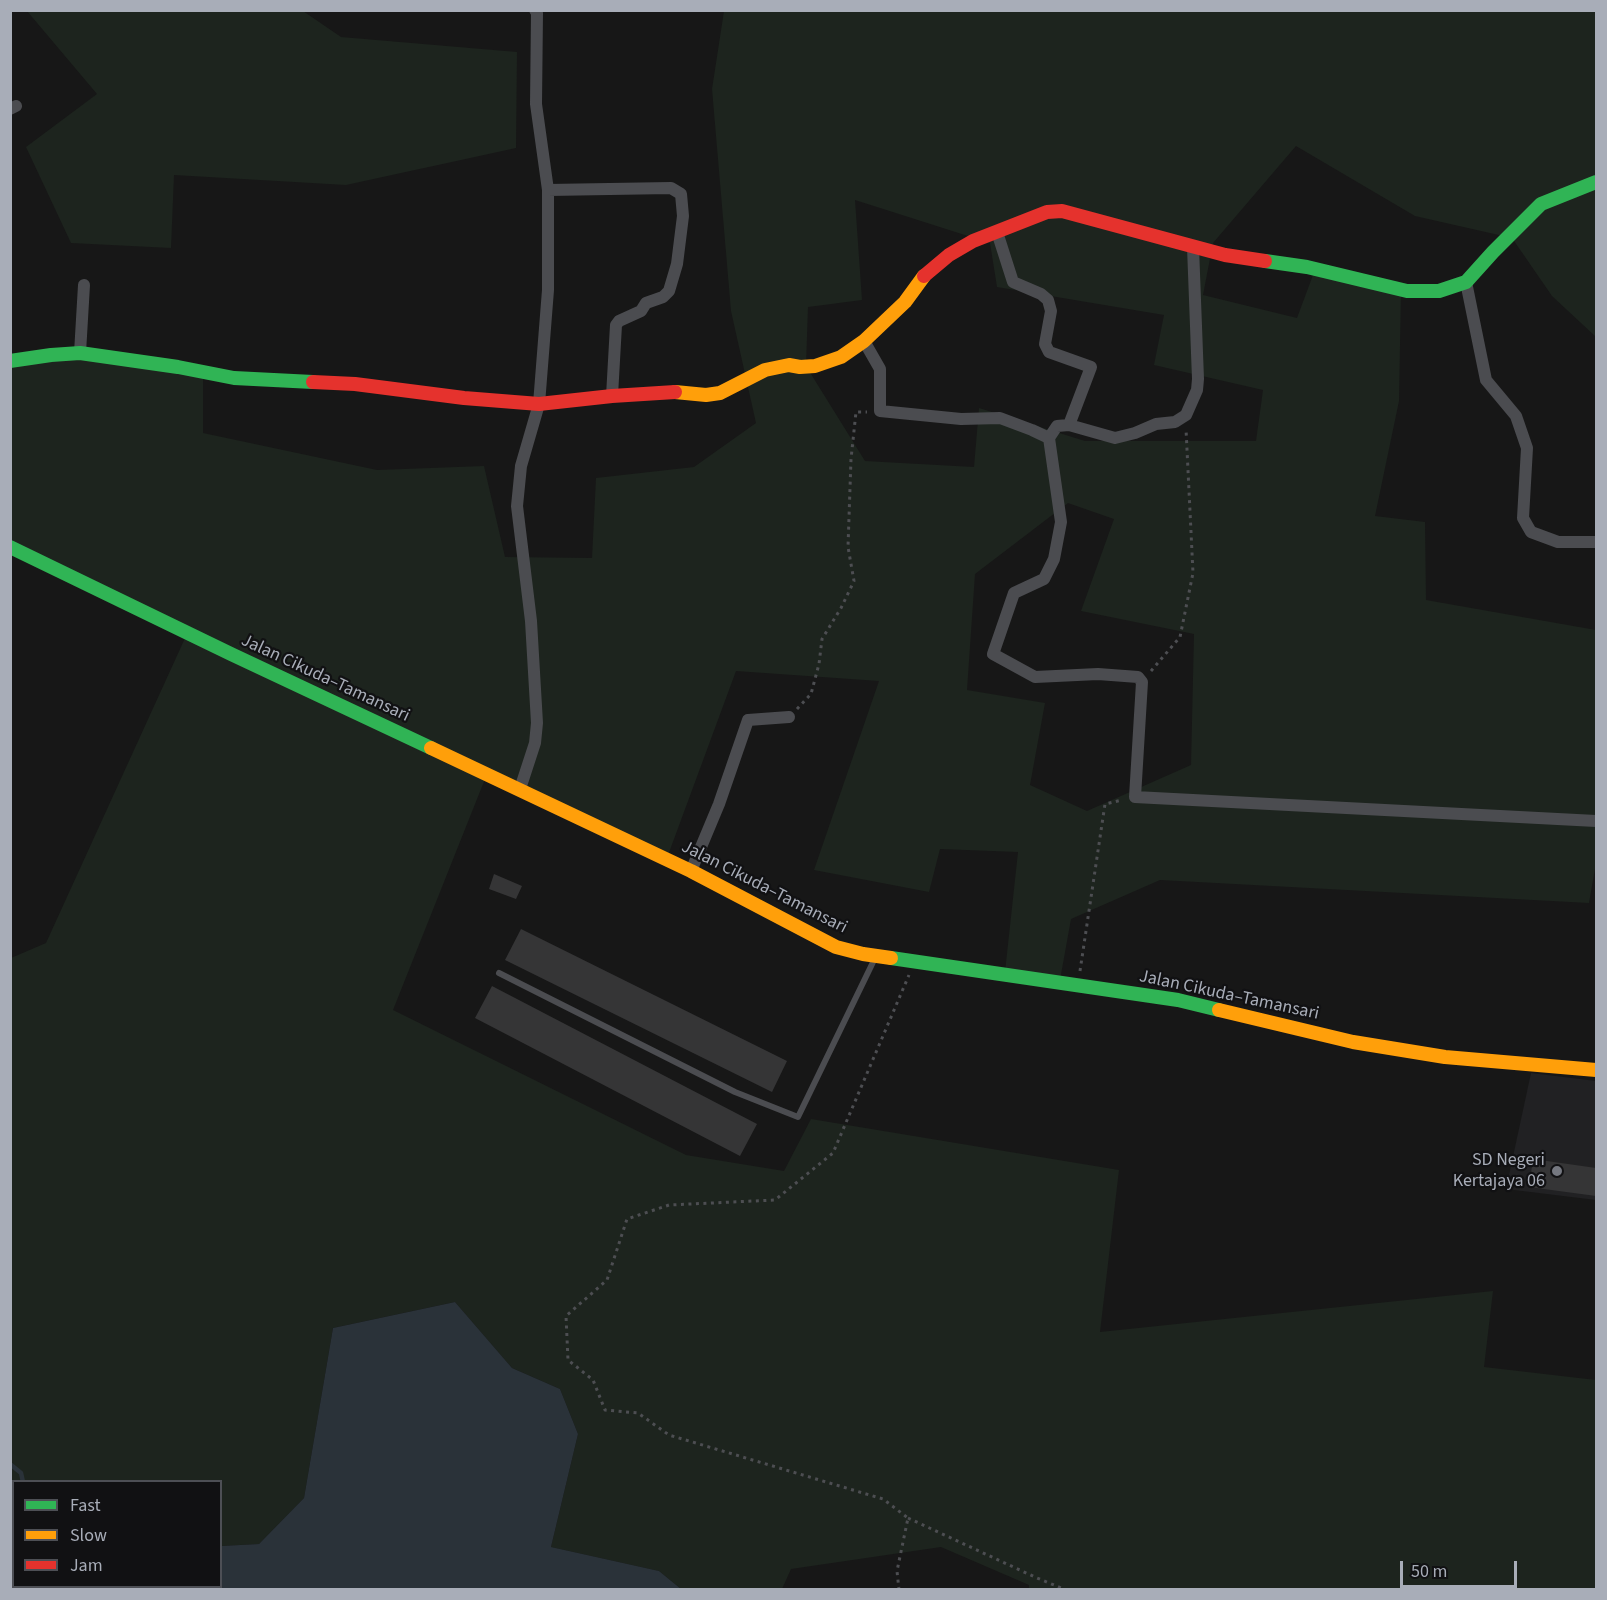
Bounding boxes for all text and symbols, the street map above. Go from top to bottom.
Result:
street label: Jalan Cikuda–Tamansari [237,630,413,728]
street label: Jalan Cikuda–Tamansari [677,837,851,939]
street label: Jalan Cikuda–Tamansari [1137,966,1321,1026]
place label: SD Negeri Kertajaya 06 [1453,1150,1545,1192]
marker: SD Negeri Kertajaya 06 [1550,1164,1564,1178]
legend [12,1480,222,1588]
text: Fast [70,1493,101,1518]
text: Slow [70,1523,107,1548]
scale bar [1403,1549,1520,1587]
text: Jam [70,1553,103,1578]
text: 50 m [1411,1559,1447,1584]

